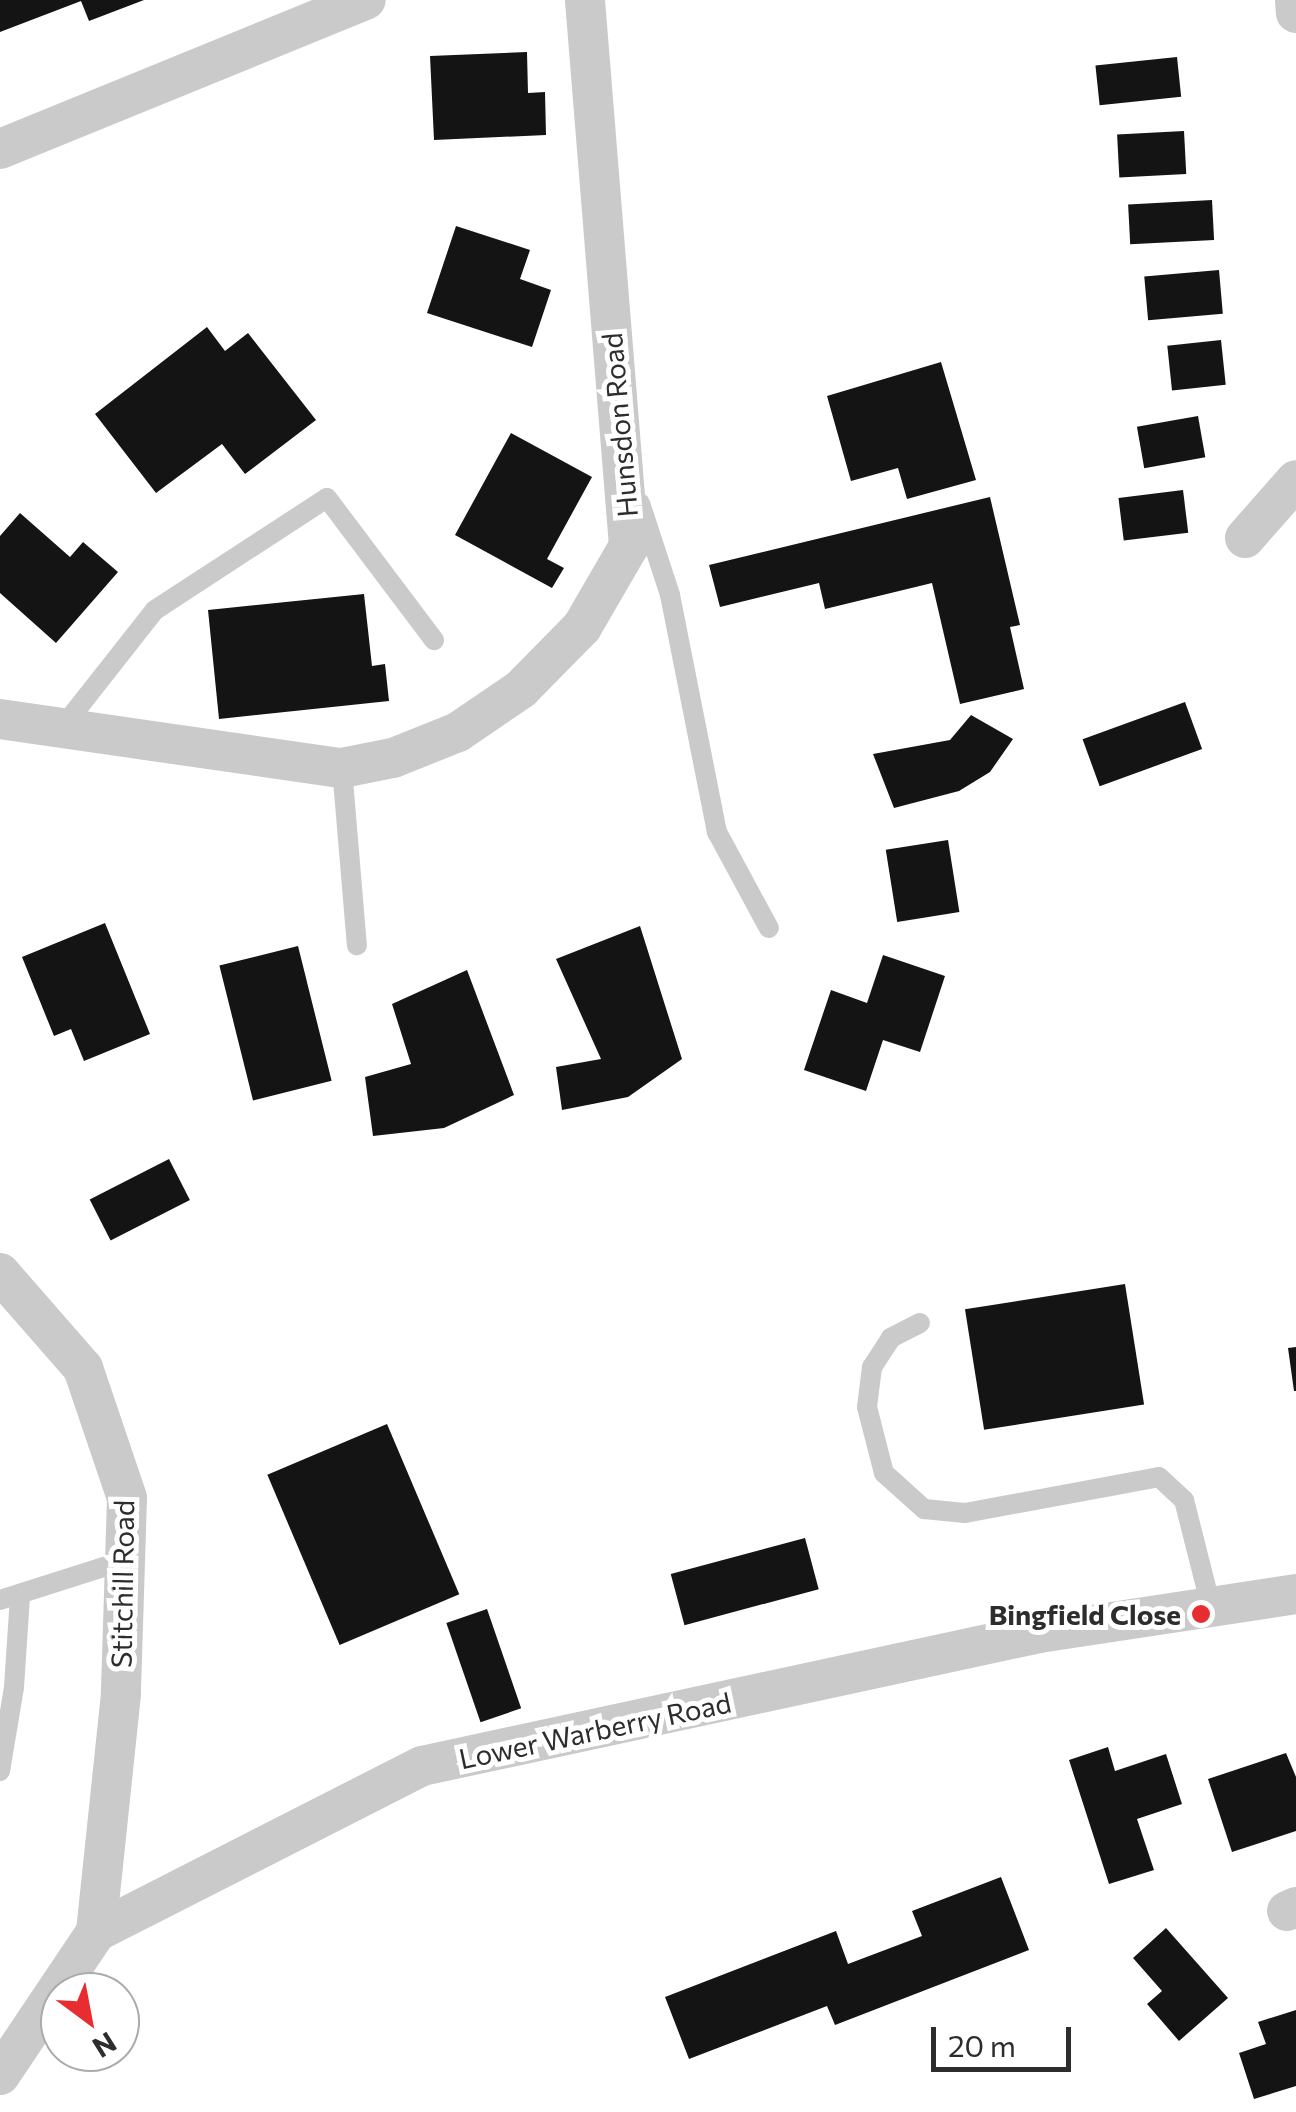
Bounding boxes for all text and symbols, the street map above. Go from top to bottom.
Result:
street label: Hunsdon Road [594,331,644,519]
street label: Stitchill Road [104,1500,140,1668]
place label: Bingfield Close [989,1597,1181,1631]
marker: Bingfield Close [1190,1603,1212,1625]
street label: Lower Warberry Road [456,1685,734,1775]
north arrow [40,1972,140,2072]
scale bar [936,2007,1076,2069]
text: N [87,2026,123,2066]
text: 20 m [948,2026,1016,2063]

